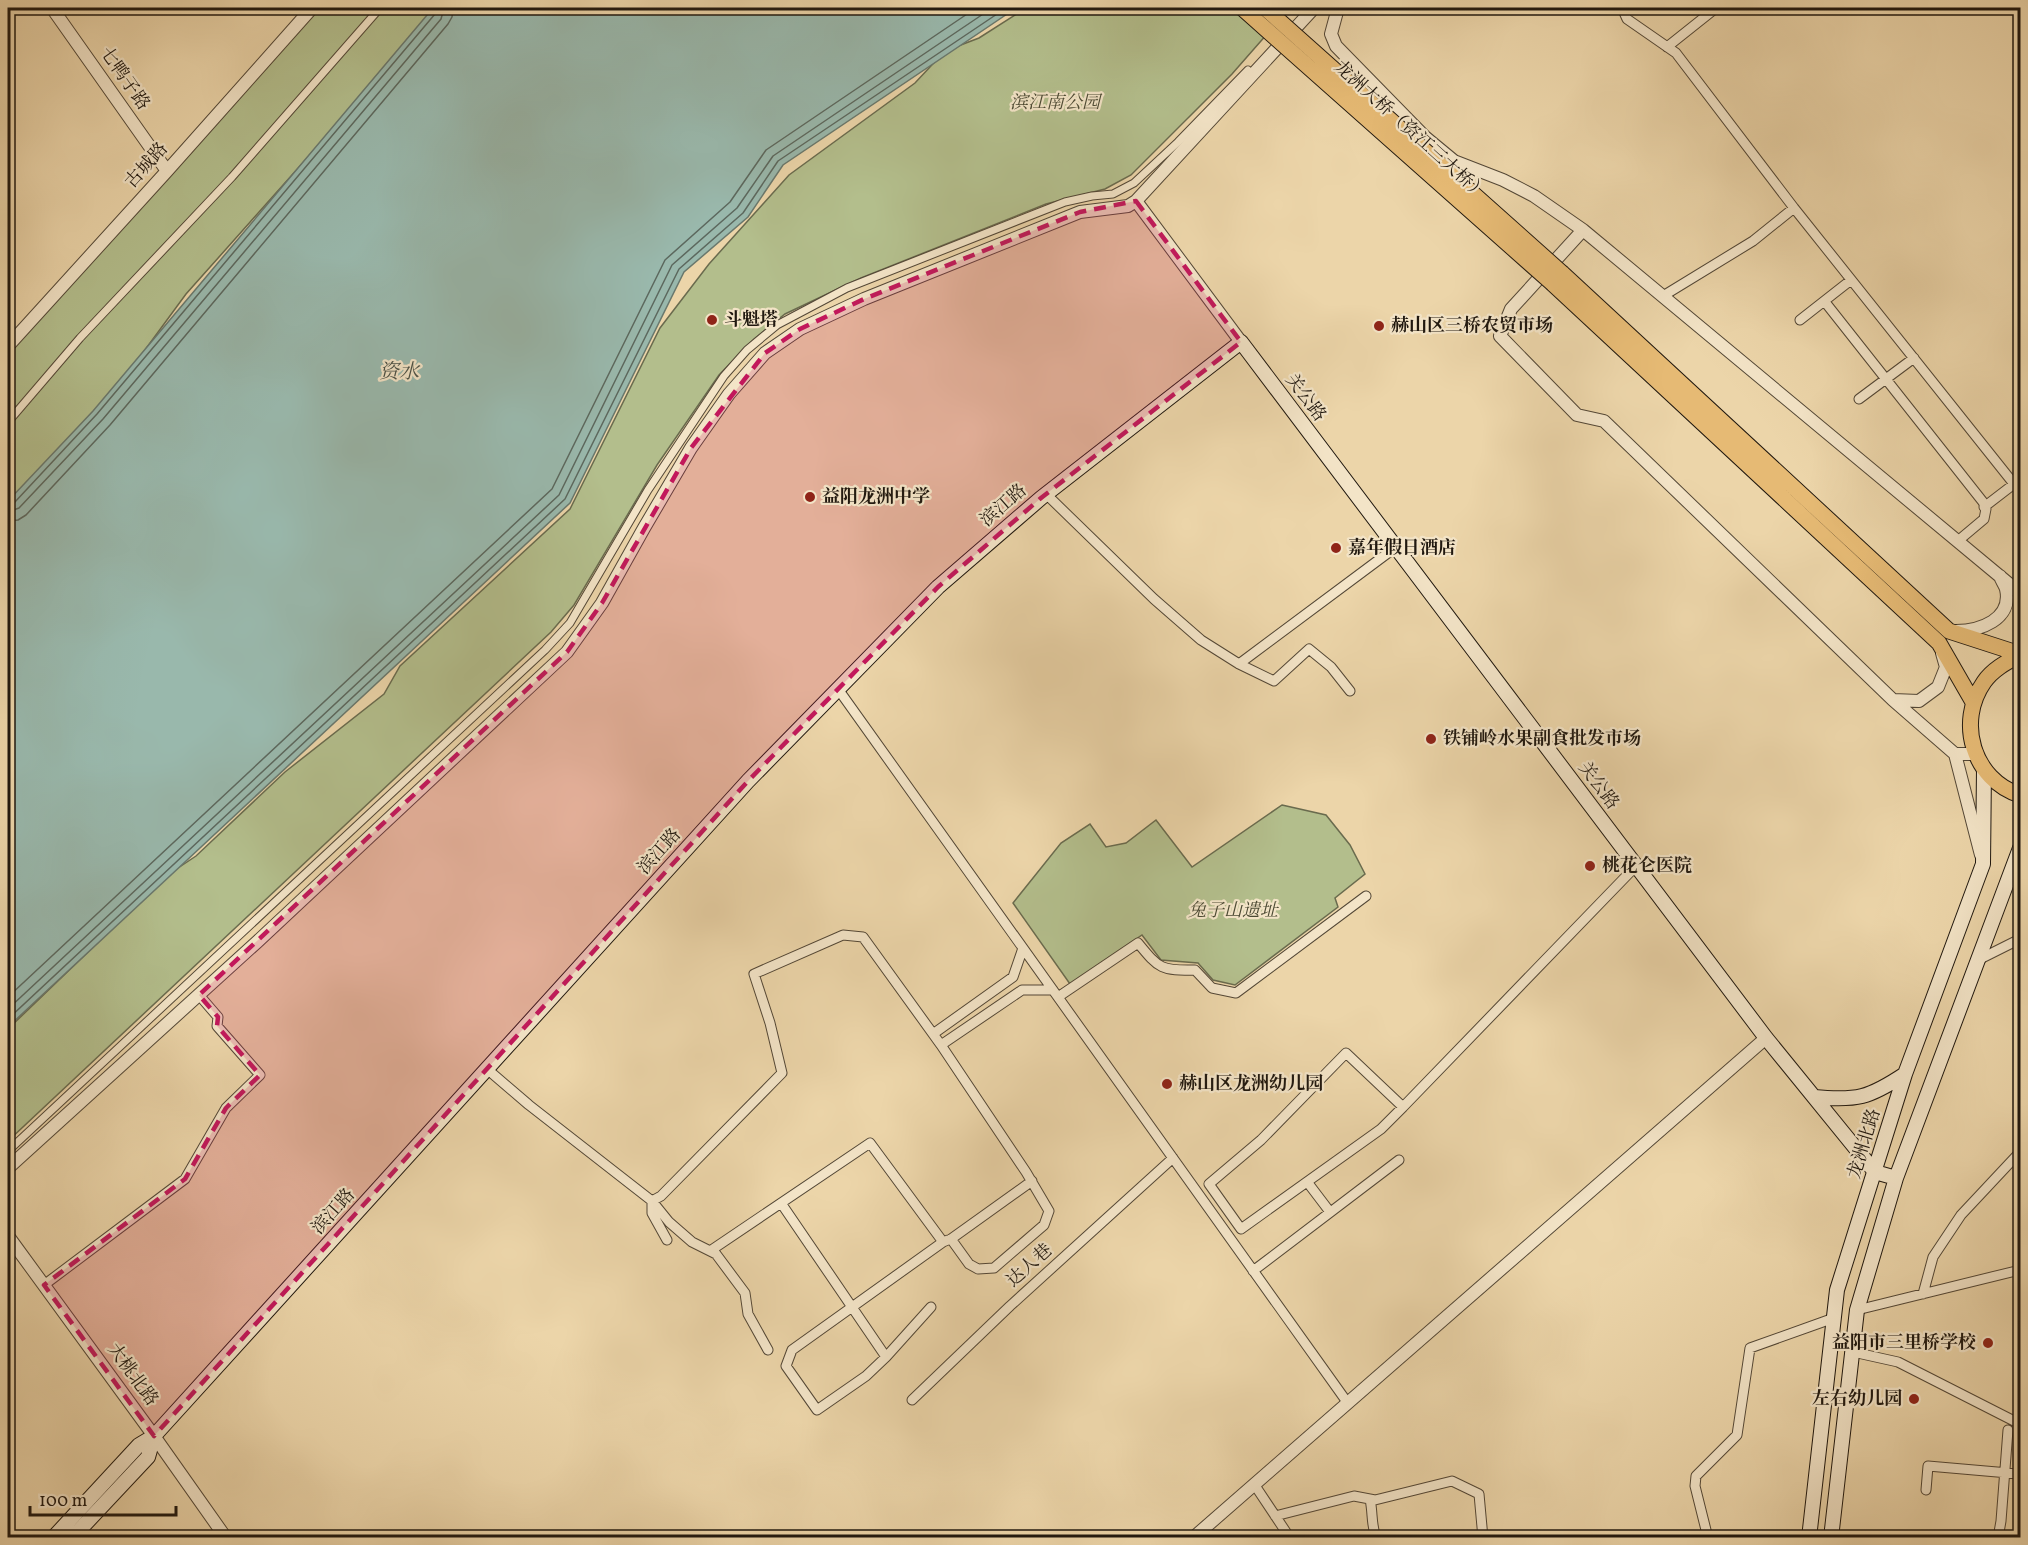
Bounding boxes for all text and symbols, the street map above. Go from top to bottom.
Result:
street label: 七鸭子路 [93,42,155,116]
street label: 龙洲大桥（资江三大桥） [1328,55,1492,207]
park label: 滨江南公园 [1010,91,1103,116]
street label: 古城路 [120,138,174,194]
place label: 斗魁塔 [724,308,778,333]
marker: 斗魁塔 [705,313,719,327]
place label: 赫山区三桥农贸市场 [1391,314,1553,339]
marker: 赫山区三桥农贸市场 [1372,319,1386,333]
water label: 资水 [379,359,421,387]
street label: 关公路 [1279,369,1331,427]
street label: 滨江路 [975,479,1033,533]
place label: 益阳龙洲中学 [822,485,930,510]
marker: 益阳龙洲中学 [803,490,817,504]
place label: 嘉年假日酒店 [1348,536,1456,561]
marker: 嘉年假日酒店 [1329,541,1343,555]
place label: 铁铺岭水果副食批发市场 [1443,727,1641,752]
marker: 铁铺岭水果副食批发市场 [1424,732,1438,746]
street label: 关公路 [1572,757,1624,815]
street label: 滨江路 [633,824,687,880]
place label: 桃花仑医院 [1602,854,1692,879]
marker: 桃花仑医院 [1583,859,1597,873]
park label: 兔子山遗址 [1188,899,1279,924]
place label: 赫山区龙洲幼儿园 [1179,1072,1323,1097]
marker: 赫山区龙洲幼儿园 [1160,1077,1174,1091]
street label: 龙洲北路 [1843,1106,1887,1182]
street label: 滨江路 [307,1184,361,1240]
street label: 达人巷 [1002,1239,1058,1293]
place label: 益阳市三里桥学校 [1832,1331,1976,1356]
marker: 益阳市三里桥学校 [1981,1336,1995,1350]
street label: 大桃北路 [101,1339,163,1411]
place label: 左右幼儿园 [1812,1387,1902,1412]
marker: 左右幼儿园 [1907,1392,1921,1406]
scale bar [30,1479,176,1517]
text: 100 m [39,1489,88,1514]

